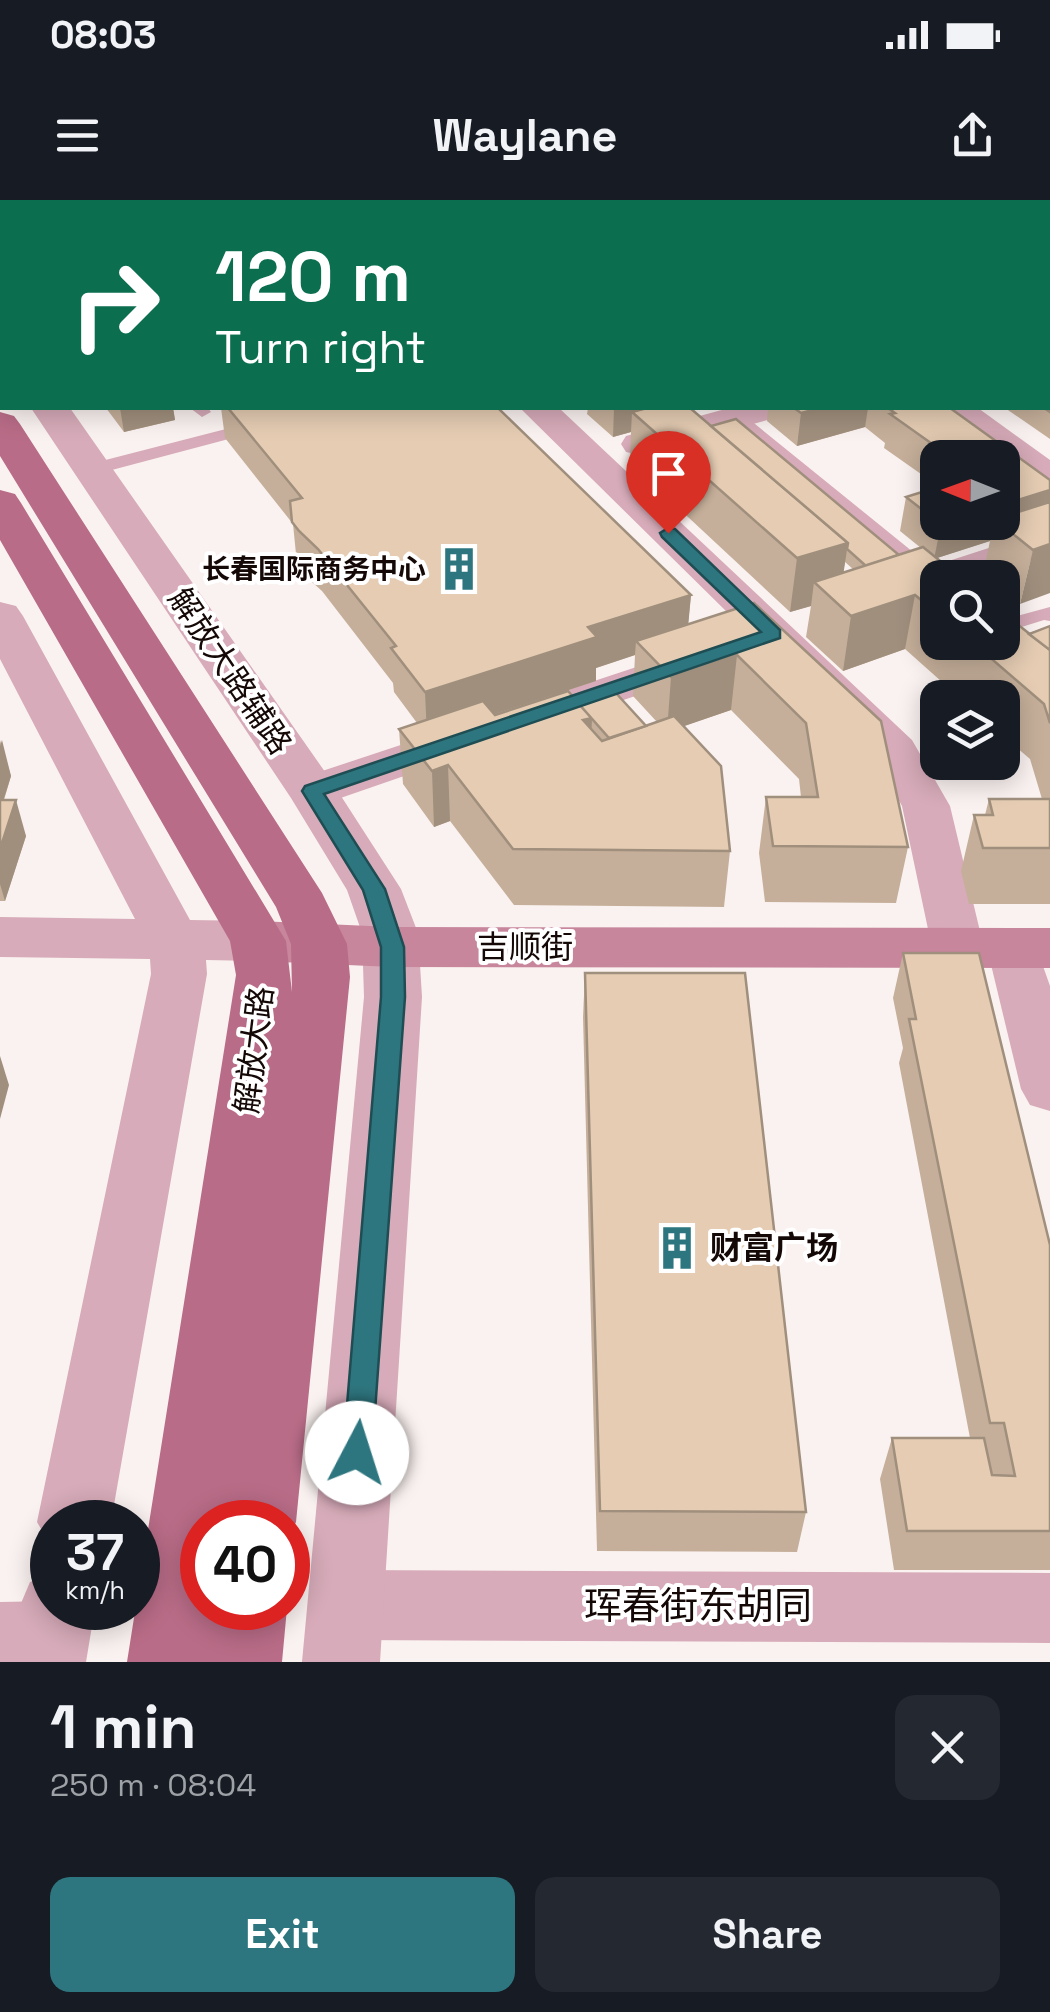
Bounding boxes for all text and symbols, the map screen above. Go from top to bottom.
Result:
text: 08:03 [50,11,156,59]
text: Waylane [433,107,617,164]
icon: menu [50,108,105,163]
icon: share [945,108,1000,163]
text: 120 m [215,232,411,321]
icon: right [50,240,180,370]
text: Turn right [215,319,426,376]
pin [626,431,711,534]
north arrow [920,440,1020,540]
map controls [920,440,1020,780]
icon: arrive [641,446,696,501]
building icon: 长春国际商务中心 [435,545,483,593]
place label: 长春国际商务中心 [202,551,426,587]
button: search [920,560,1020,660]
street label: 解放大路辅路 [160,580,300,762]
button: layers [920,680,1020,780]
street label: 吉顺街 [477,927,573,967]
street label: 解放大路 [226,984,282,1116]
building icon: 财富广场 [653,1224,701,1272]
place label: 财富广场 [710,1228,838,1268]
position arrow [305,1401,409,1505]
speed limit sign: 40 [180,1500,310,1630]
text: 37 [66,1521,124,1585]
text: km/h [65,1574,125,1606]
street label: 珲春街东胡同 [584,1582,812,1630]
text: 1 min [50,1689,197,1766]
button: close [895,1695,1000,1800]
text: 250 m · 08:04 [50,1765,256,1805]
button: Exit [50,1877,515,1992]
button: Share [535,1877,1000,1992]

